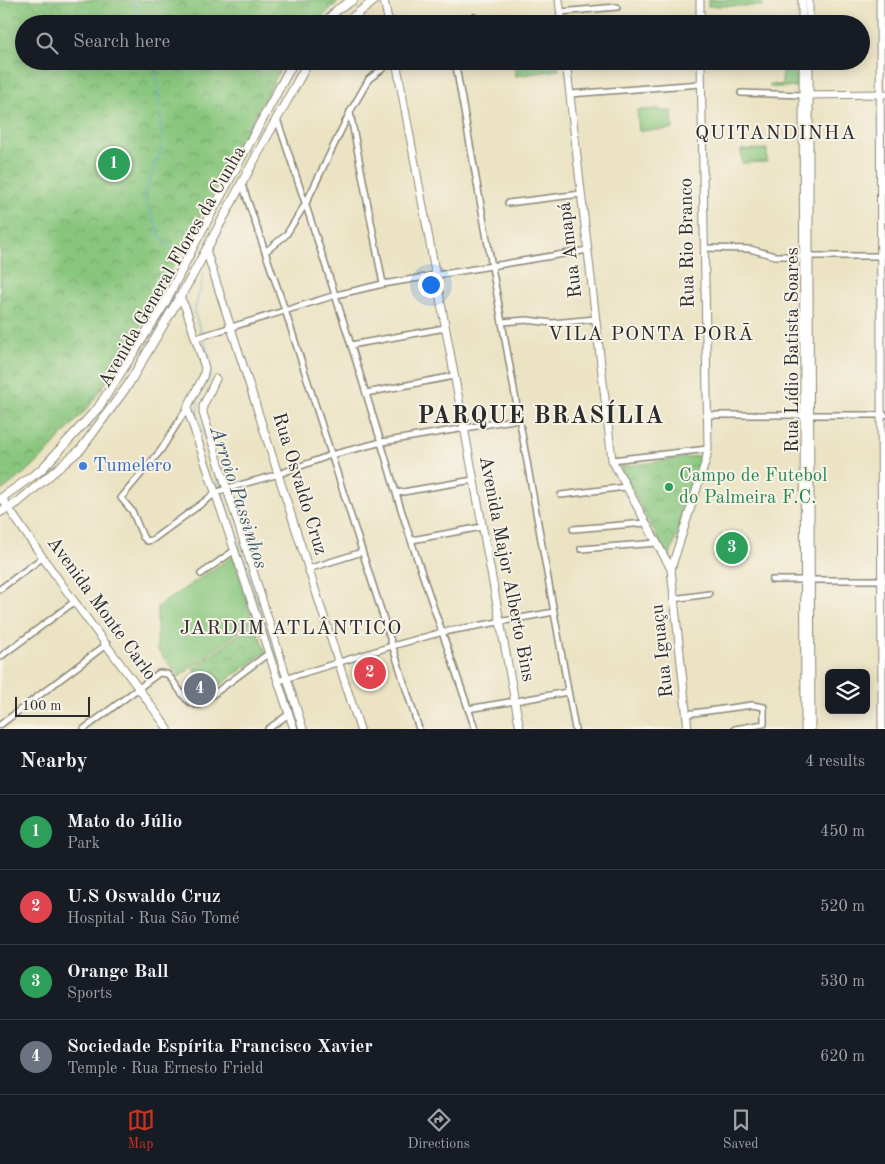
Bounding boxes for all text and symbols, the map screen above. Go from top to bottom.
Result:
search box [15,15,870,70]
icon: search [33,29,61,57]
text: Search here [73,33,170,52]
district label: QUITANDINHA [695,124,857,144]
street label: Avenida General Flores da Cunha [96,143,250,391]
pin: 1 [98,145,130,183]
street label: Rua Rio Branco [677,178,699,308]
street label: Rua Amapá [556,200,586,299]
street label: Rua Lídio Batista Soares [784,247,803,453]
your location [418,272,444,298]
district label: VILA PONTA PORÃ [548,322,754,345]
district label: PARQUE BRASÍLIA [418,399,664,429]
street label: Rua Osvaldo Cruz [268,411,330,557]
water label: Arroio Passinhos [205,423,270,572]
street label: Avenida Major Alberto Bins [475,455,537,683]
place label: Tumelero [93,457,172,476]
marker: Tumelero [77,460,89,472]
place label: Campo de Futebol do Palmeira F.C. [679,467,827,508]
marker: Campo de Futebol do Palmeira F.C. [663,481,675,493]
pin: 3 [716,529,748,567]
street label: Avenida Monte Carlo [43,534,159,684]
street label: Rua Iguaçu [649,603,677,699]
district label: JARDIM ATLÂNTICO [180,616,402,639]
pin: 2 [354,654,386,692]
map controls [825,669,870,714]
button: layers [825,669,870,714]
pin: 4 [184,670,216,708]
scale bar [15,694,90,717]
text: 100 m [22,699,61,713]
text: Nearby [20,751,88,772]
text: 4 results [805,754,865,770]
text: Mato do Júlio [67,813,182,832]
text: 1 [31,824,41,840]
text: 450 m [820,824,865,840]
text: Park [67,836,100,852]
text: U.S Oswaldo Cruz [67,888,221,907]
text: 2 [31,899,41,915]
text: 520 m [820,899,865,915]
text: Hospital · Rua São Tomé [67,911,239,927]
text: Orange Ball [67,963,169,982]
text: 3 [31,974,41,990]
text: 530 m [820,974,865,990]
text: Sports [67,986,112,1002]
text: Sociedade Espírita Francisco Xavier [67,1038,373,1057]
text: 4 [31,1049,41,1065]
text: 620 m [820,1049,865,1065]
text: Temple · Rua Ernesto Frield [67,1061,263,1077]
tab: Map [127,1106,155,1153]
tab: Directions [408,1106,470,1153]
tab: Saved [723,1106,758,1153]

